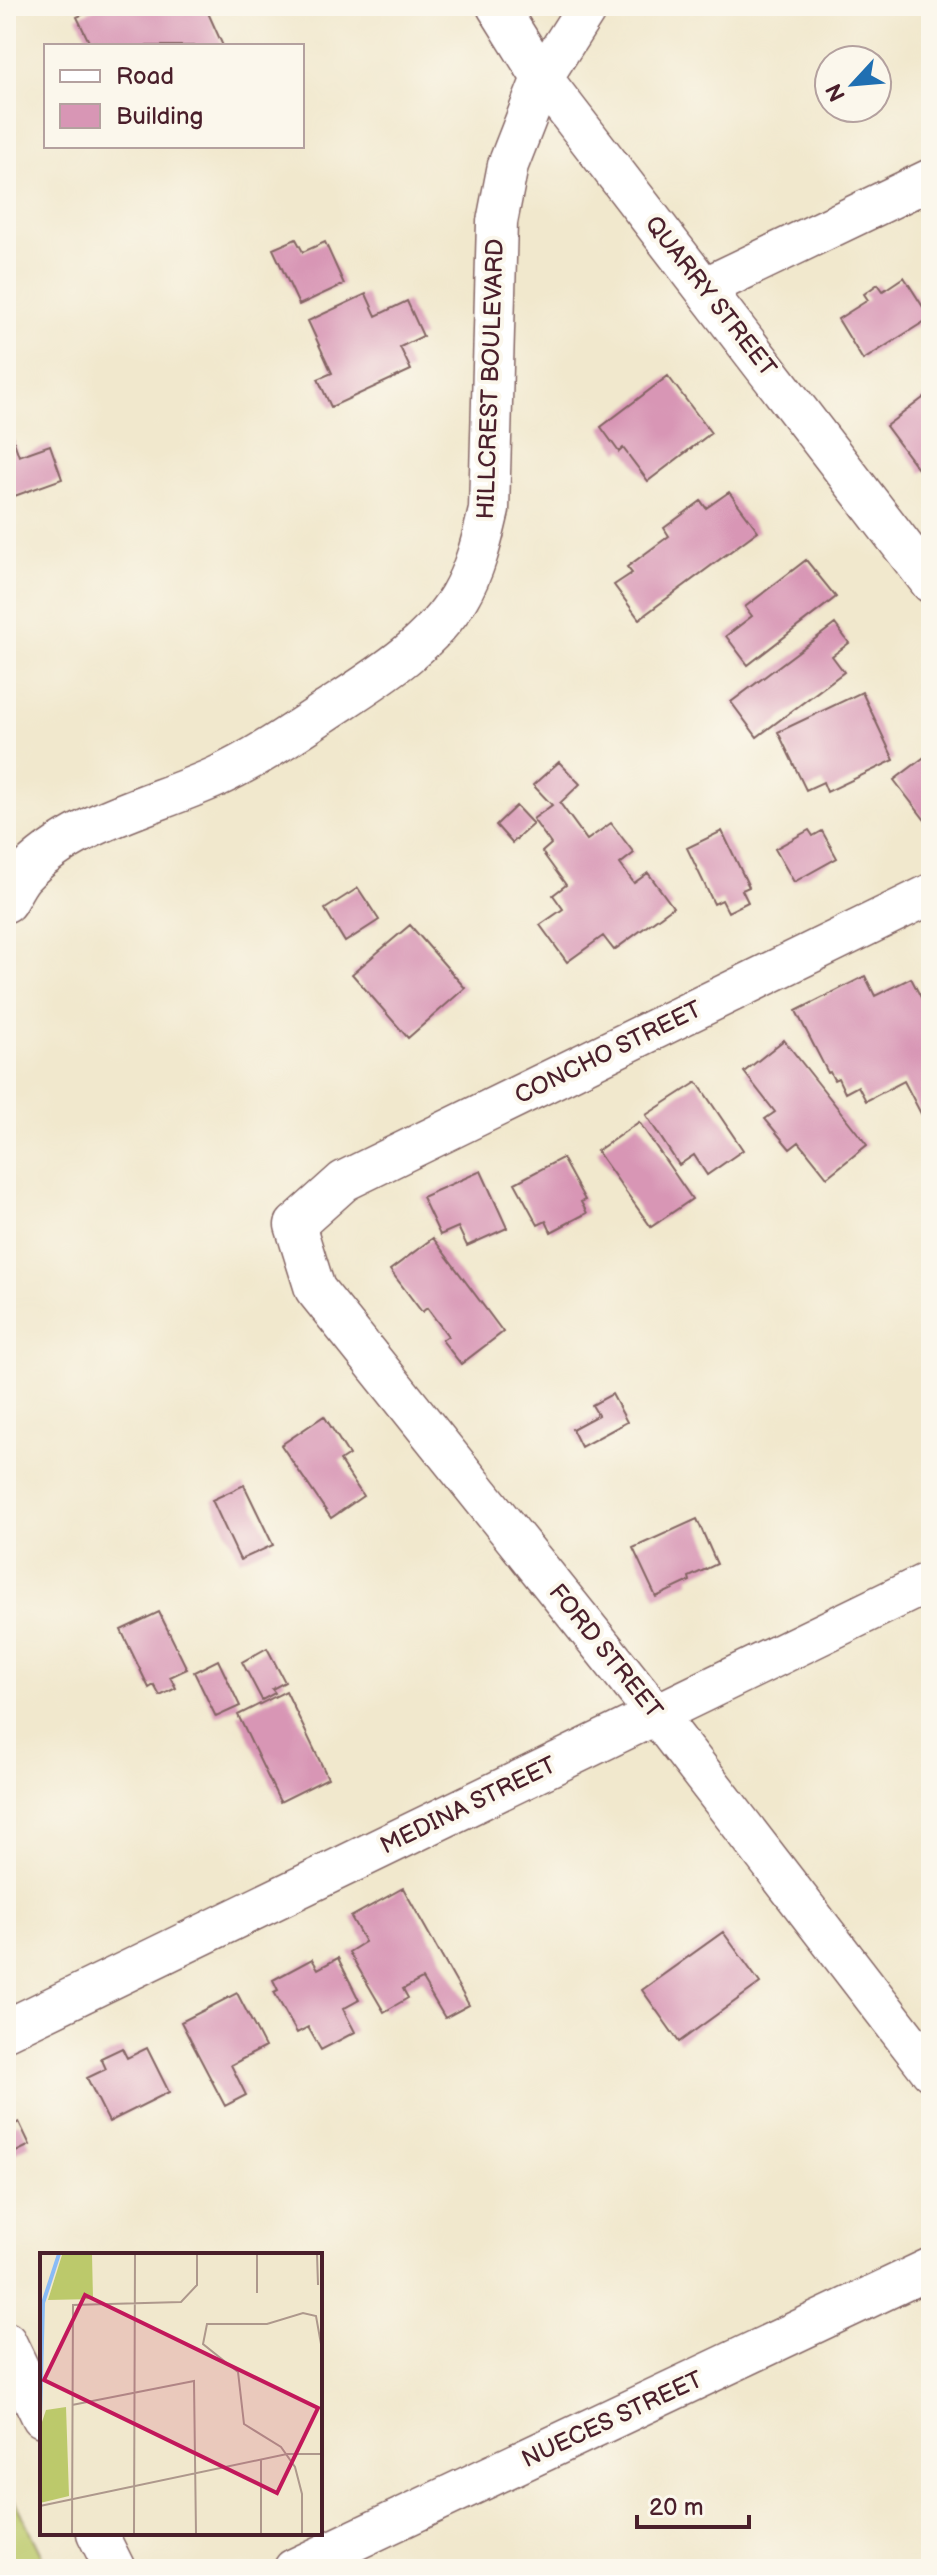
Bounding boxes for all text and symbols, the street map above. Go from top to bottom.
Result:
legend [44,44,304,148]
north arrow [813,44,893,124]
text: Road [116,62,174,91]
text: N [821,79,852,105]
text: Building [116,102,203,131]
street label: QUARRY STREET [639,210,783,383]
street label: HILLCREST BOULEVARD [471,238,510,520]
street label: CONCHO STREET [510,994,707,1110]
street label: FORD STREET [542,1578,669,1725]
street label: MEDINA STREET [376,1750,561,1861]
inset map [40,2253,322,2535]
street label: NUECES STREET [517,2365,708,2474]
scale bar [637,2479,749,2529]
text: 20 m [649,2493,704,2522]

